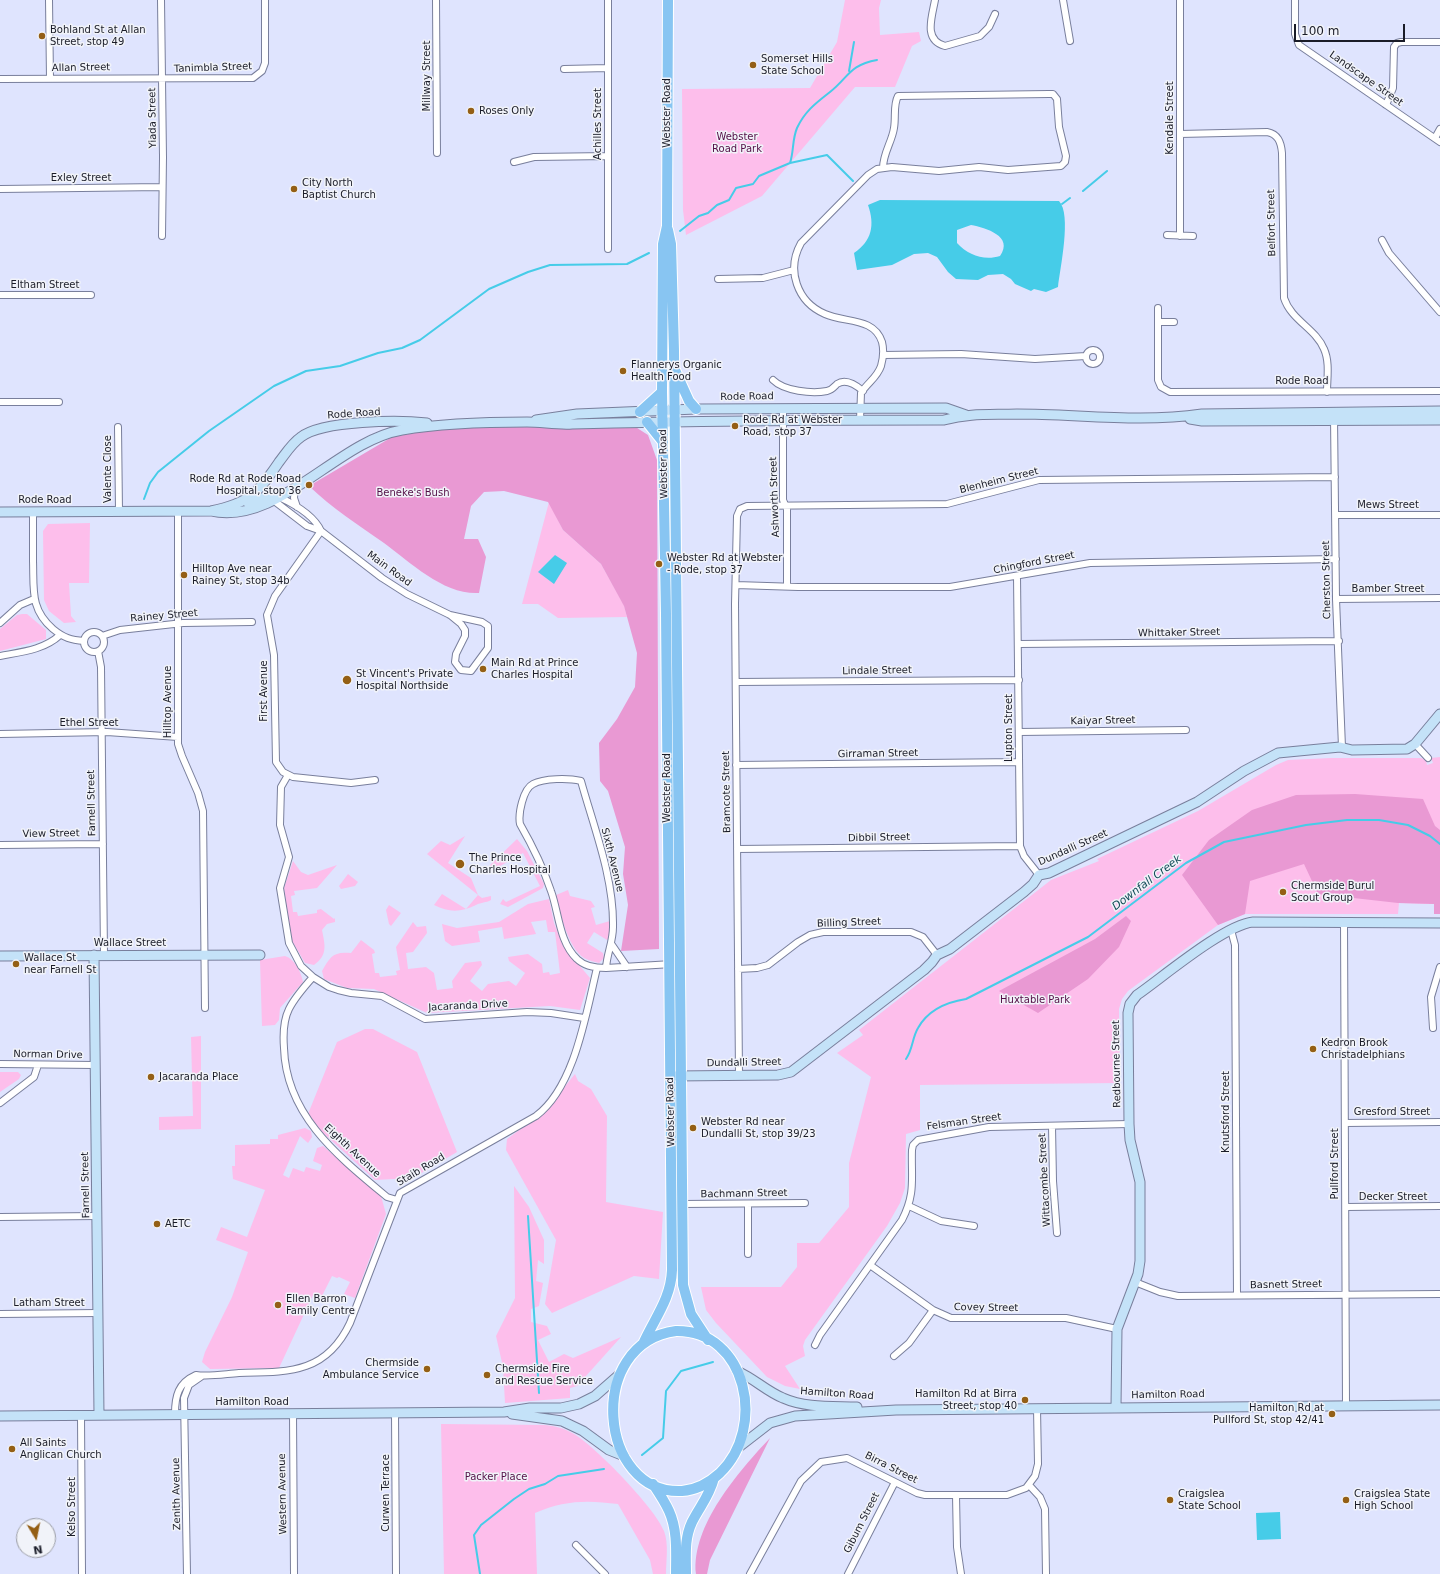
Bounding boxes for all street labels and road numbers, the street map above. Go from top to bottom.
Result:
street label: Millway Street [421,41,433,111]
street label: Landscape Street [1327,49,1405,109]
street label: Allan Street [52,61,110,75]
street label: Tanimbla Street [174,61,252,75]
street label: Webster Road [661,78,673,148]
street label: Kendale Street [1164,81,1176,155]
street label: Yiada Street [146,88,160,148]
street label: Achilles Street [592,88,604,160]
street label: Exley Street [51,172,111,184]
street label: Belfort Street [1265,189,1279,257]
street label: Eltham Street [11,279,79,291]
street label: Rode Road [1275,375,1329,387]
street label: Rode Road [720,391,774,403]
street label: Rode Road [327,406,381,422]
street label: Webster Road [657,429,671,499]
street label: Valente Close [102,435,114,503]
street label: Ashworth Street [768,457,782,537]
street label: Blenheim Street [958,465,1040,497]
street label: Rode Road [18,494,72,506]
street label: Mews Street [1357,499,1419,511]
street label: Cherston Street [1320,541,1334,619]
street label: Main Road [364,549,414,589]
street label: Chingford Street [992,549,1076,577]
street label: Bamber Street [1352,583,1424,595]
street label: Rainey Street [130,607,198,625]
street label: Whittaker Street [1138,626,1220,640]
street label: First Avenue [258,660,270,722]
street label: Lindale Street [842,664,912,678]
street label: Hilltop Avenue [162,666,174,738]
street label: Lupton Street [1003,694,1015,762]
street label: Kaiyar Street [1070,714,1136,728]
street label: Ethel Street [59,717,119,729]
street label: Girraman Street [838,747,918,761]
street label: Bramcote Street [720,751,734,833]
street label: Webster Road [661,753,673,823]
street label: Farnell Street [85,770,99,836]
street label: Sixth Avenue [598,827,626,893]
street label: Dundalli Street [1036,827,1110,869]
street label: View Street [22,828,80,840]
street label: Dibbil Street [848,831,910,845]
street label: Billing Street [817,916,881,930]
street label: Wallace Street [94,937,166,949]
street label: Jacaranda Drive [428,998,508,1014]
street label: Redbourne Street [1110,1020,1124,1108]
street label: Norman Drive [13,1048,83,1062]
street label: Dundalli Street [707,1056,781,1070]
street label: Knutsford Street [1220,1071,1232,1153]
street label: Webster Road [664,1077,678,1147]
street label: Gresford Street [1354,1106,1430,1118]
street label: Felsman Street [926,1111,1002,1133]
street label: Eighth Avenue [321,1122,383,1180]
street label: Pullford Street [1329,1128,1341,1200]
street label: Wittacombe Street [1037,1133,1053,1227]
street label: Staib Road [395,1151,447,1189]
street label: Farnell Street [79,1152,93,1218]
street label: Bachmann Street [700,1187,788,1201]
street label: Decker Street [1359,1191,1427,1203]
street label: Basnett Street [1250,1278,1322,1292]
street label: Latham Street [13,1297,85,1309]
street label: Covey Street [954,1301,1018,1315]
street label: Hamilton Road [800,1385,874,1403]
street label: Hamilton Road [1131,1388,1205,1402]
street label: Hamilton Road [215,1396,289,1408]
street label: Birra Street [863,1450,919,1486]
street label: Western Avenue [276,1453,290,1535]
street label: Curwen Terrace [380,1454,392,1532]
street label: Zenith Avenue [170,1458,184,1530]
street label: Kelso Street [66,1477,78,1537]
street label: Gibum Street [842,1491,882,1555]

